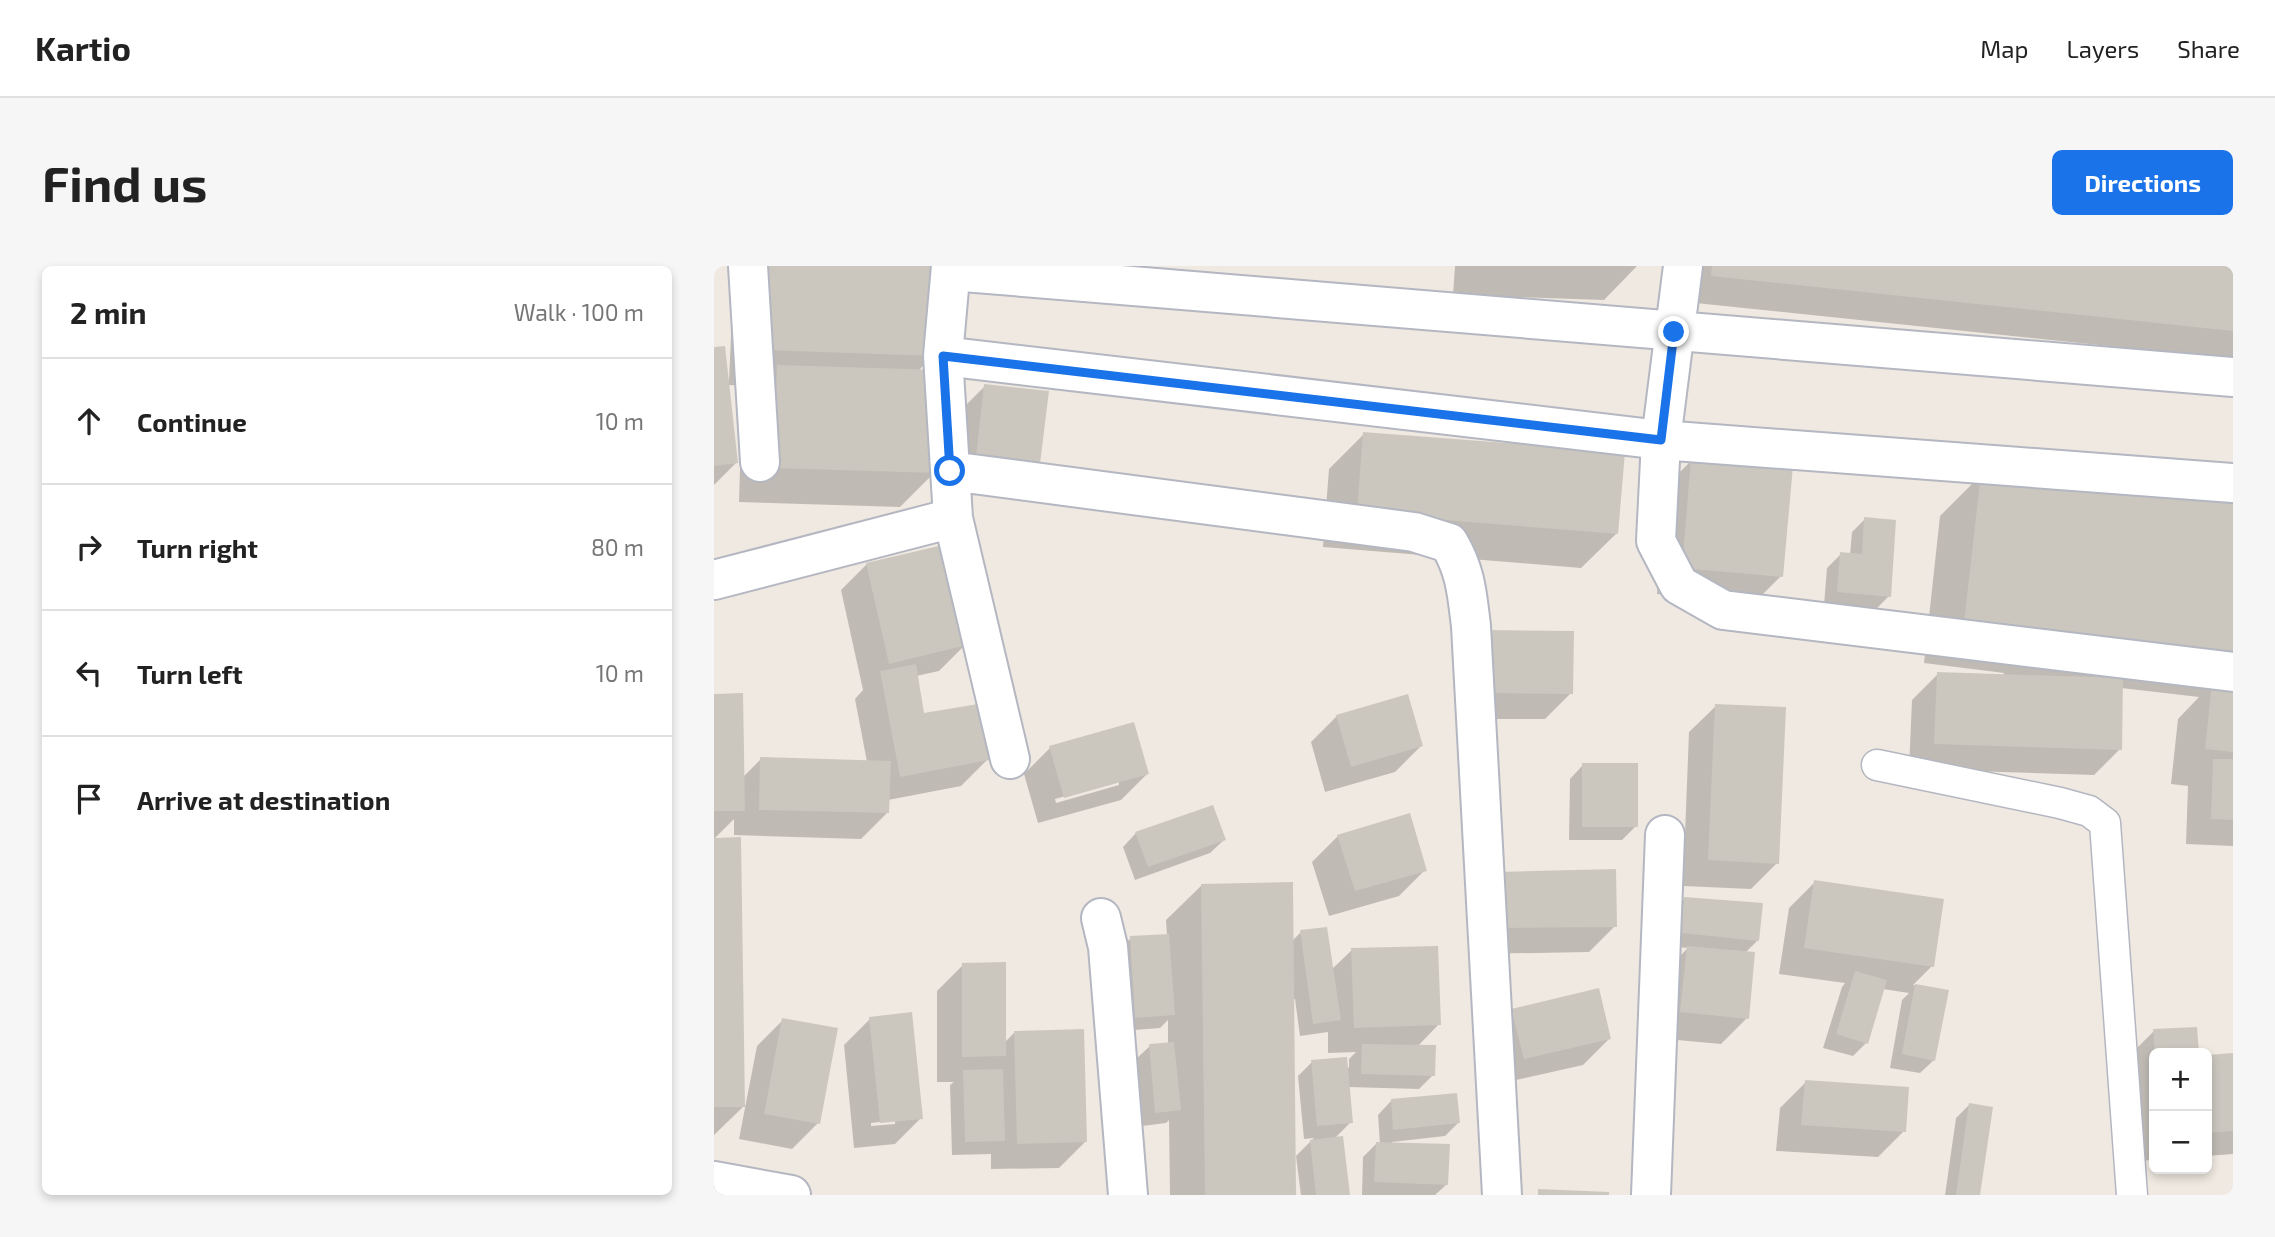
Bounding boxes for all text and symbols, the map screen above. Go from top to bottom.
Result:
text: Kartio [35,28,131,68]
text: Map [1980,34,2028,63]
text: Layers [2066,34,2139,63]
text: Share [2177,34,2240,63]
button: Directions [2052,150,2233,215]
text: Find us [42,153,207,212]
text: 2 min [70,294,147,330]
text: Walk · 100 m [514,298,644,326]
route end [1658,316,1689,347]
icon: ahead [70,402,108,440]
text: Continue [137,406,247,437]
text: 10 m [596,407,644,435]
route start [934,455,965,486]
icon: right [70,528,108,566]
text: Turn right [137,532,258,563]
text: 80 m [591,533,644,561]
icon: left [70,654,108,692]
text: Turn left [137,658,243,689]
text: 10 m [596,659,644,687]
icon: arrive [70,780,108,818]
text: Arrive at destination [137,784,390,815]
map controls [2149,1048,2212,1174]
button: + [2149,1048,2212,1111]
button: − [2149,1111,2212,1174]

